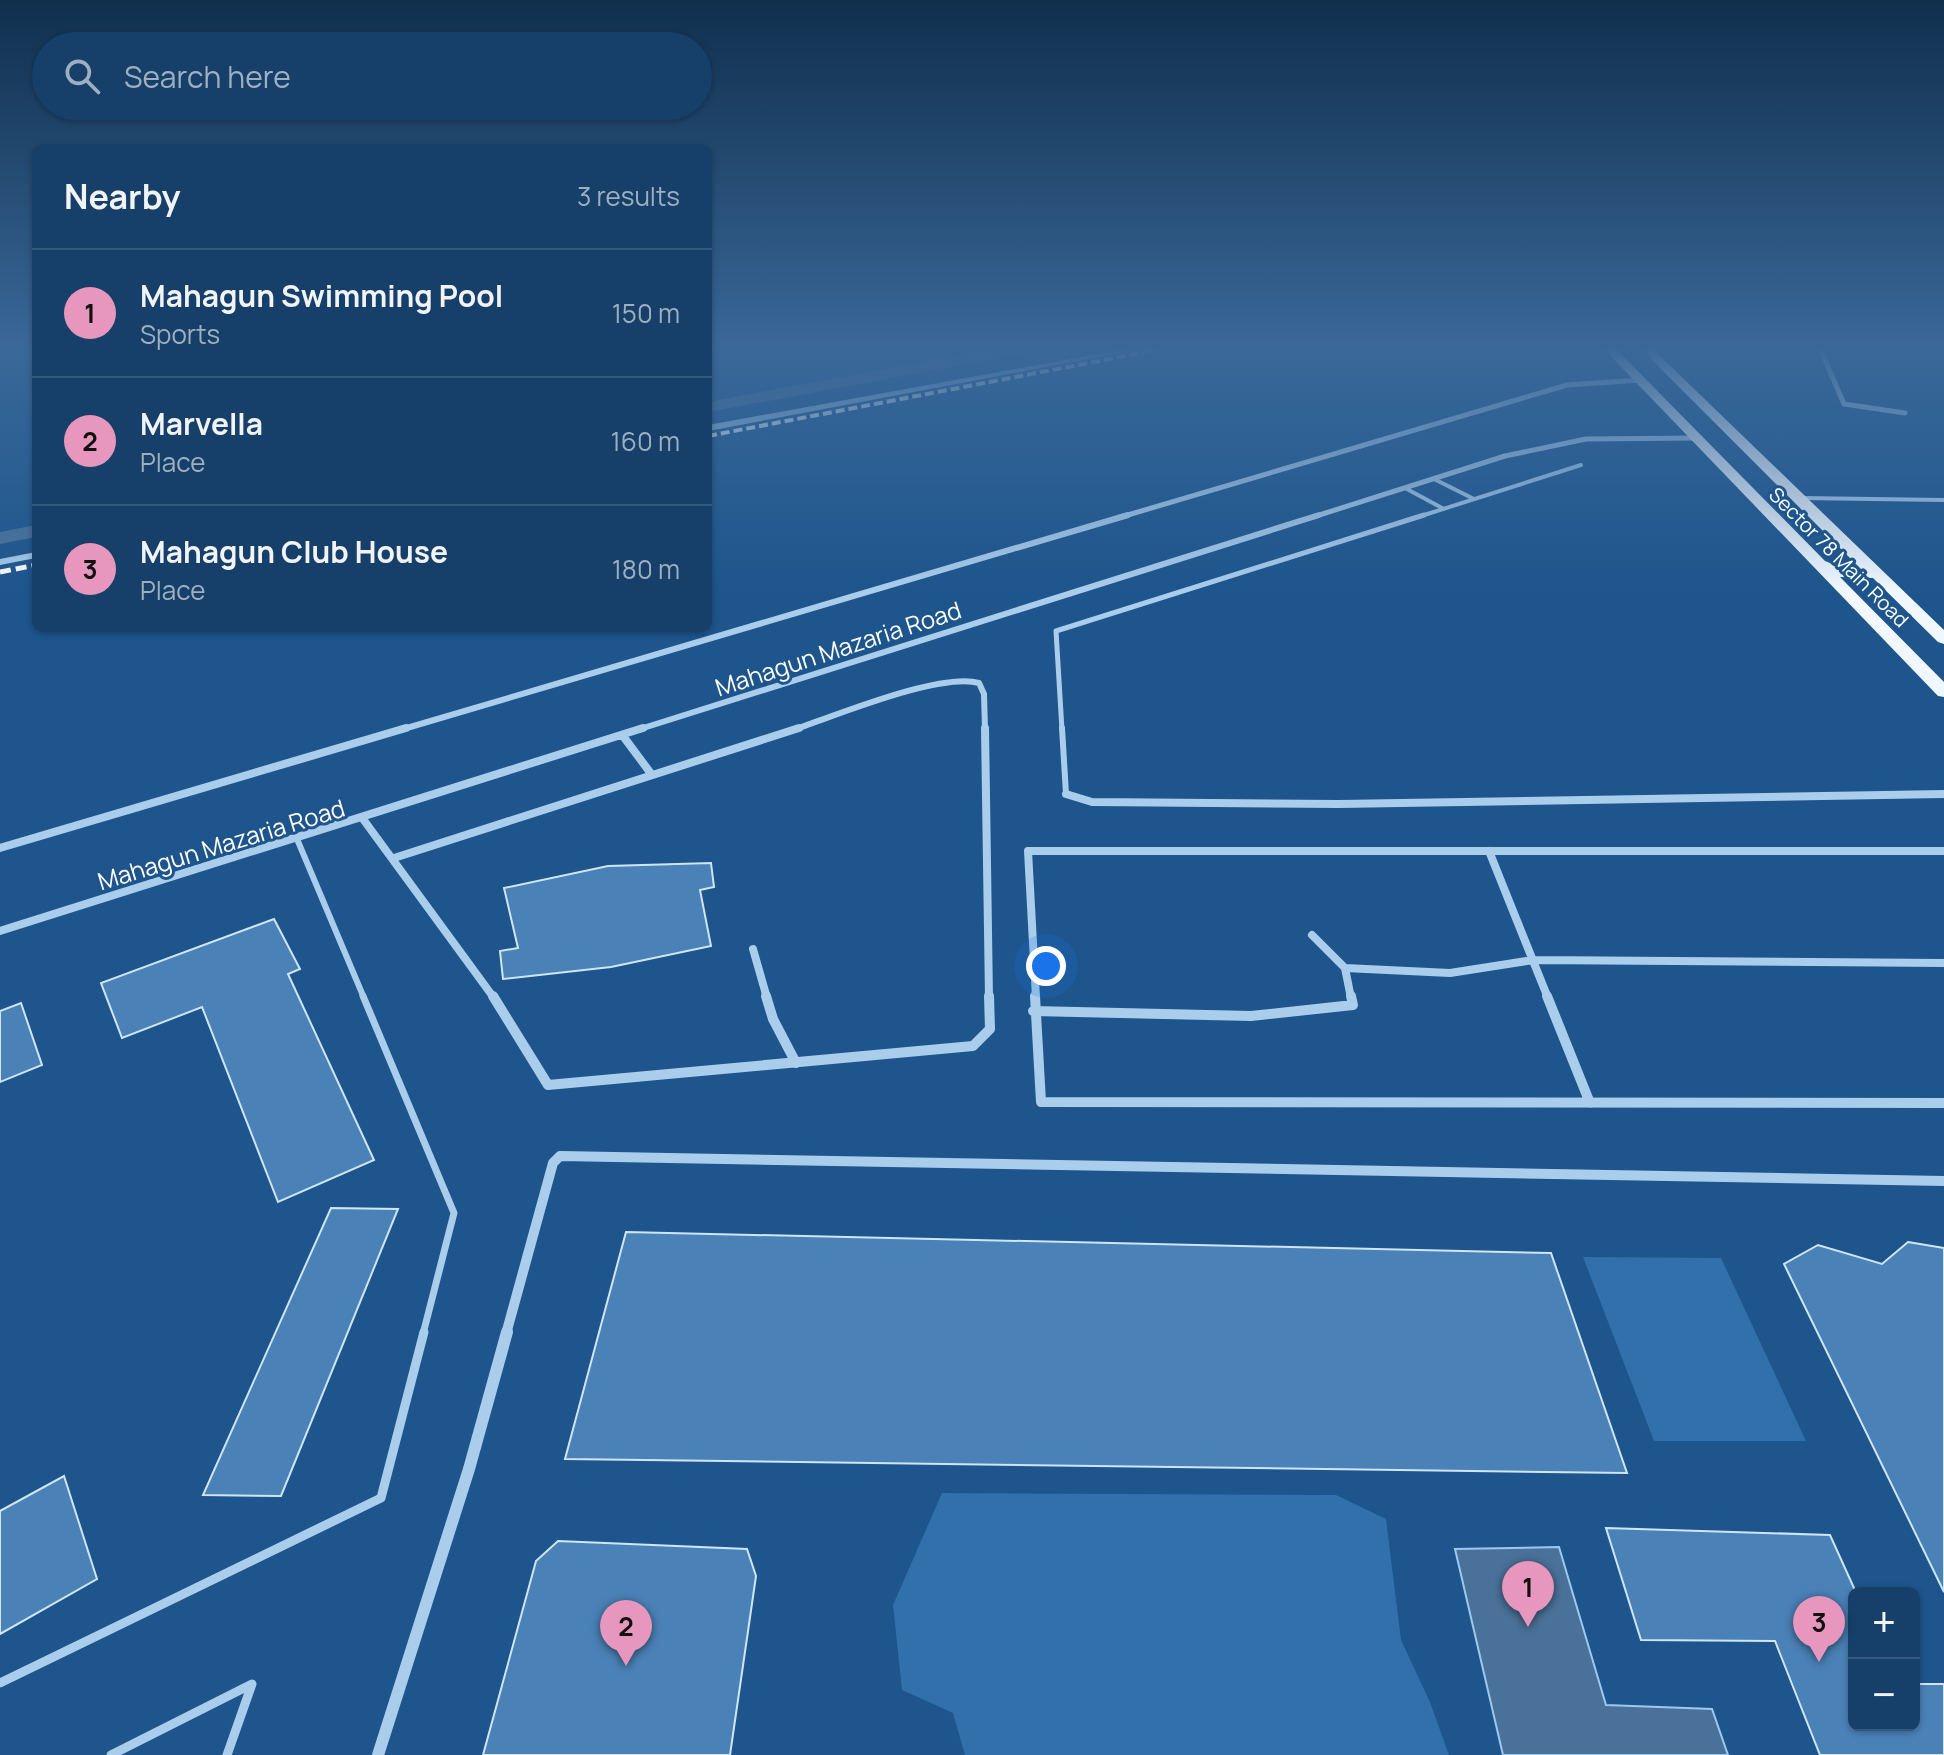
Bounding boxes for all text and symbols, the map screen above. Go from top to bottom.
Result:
search box [32,32,712,120]
icon: search [60,54,104,98]
text: Search here [124,56,291,97]
text: Nearby [64,173,180,219]
text: 3 results [577,178,680,214]
text: Mahagun Swimming Pool [140,275,503,316]
text: 1 [84,295,96,331]
text: 150 m [612,295,680,331]
text: Sports [140,316,220,352]
text: Marvella [140,403,263,444]
text: 2 [82,423,98,459]
text: 160 m [611,423,680,459]
text: Place [140,444,205,480]
street label: Sector 78 Main Road [1763,481,1915,633]
text: Mahagun Club House [140,531,448,572]
text: 3 [82,551,98,587]
text: 180 m [612,551,680,587]
text: Place [140,572,205,608]
street label: Mahagun Mazaria Road [711,593,965,703]
street label: Mahagun Mazaria Road [93,791,349,897]
your location [1026,946,1066,986]
pin: 1 [1502,1561,1554,1627]
map controls [1848,1587,1920,1731]
button: + [1848,1587,1920,1659]
pin: 3 [1793,1596,1845,1662]
pin: 2 [600,1600,652,1666]
button: − [1848,1659,1920,1731]

